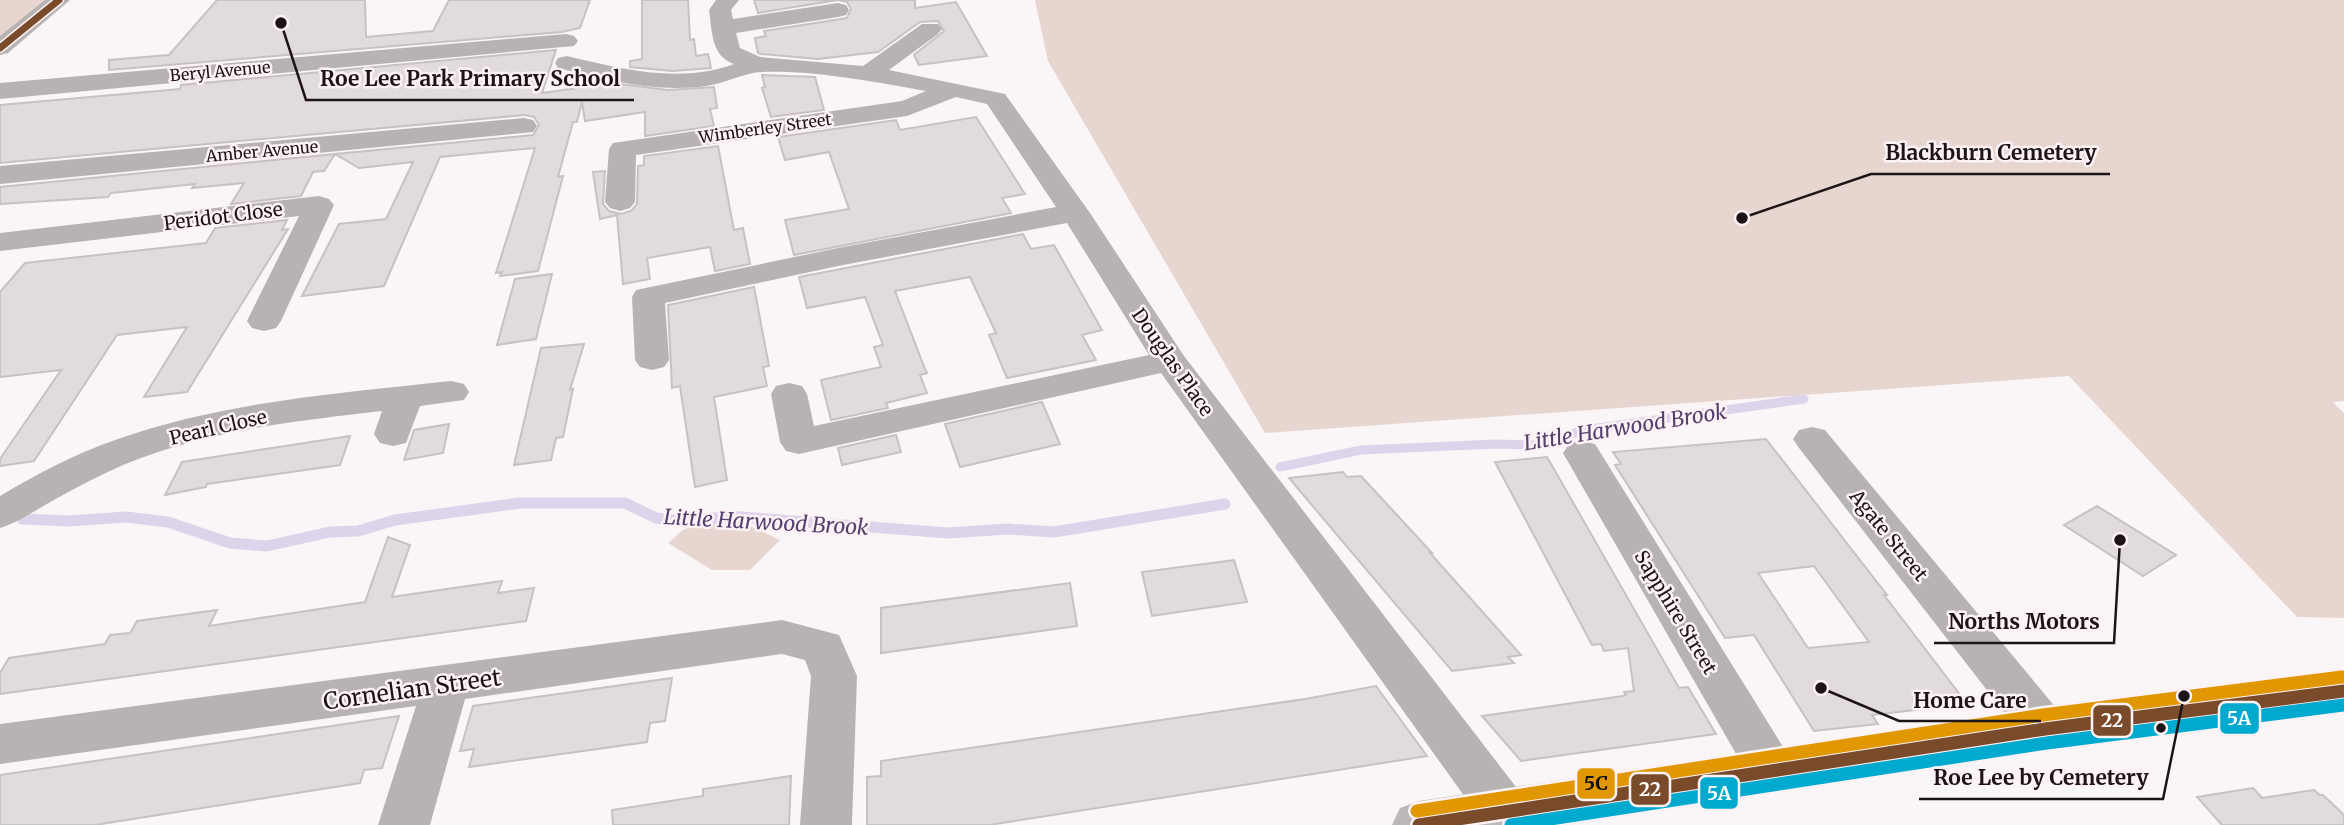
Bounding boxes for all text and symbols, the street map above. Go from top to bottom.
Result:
street label: Beryl Avenue [169,57,271,85]
callout: Roe Lee Park Primary School [306,58,634,100]
text: Roe Lee Park Primary School [320,65,620,92]
street label: Wimberley Street [696,109,834,147]
callout: Blackburn Cemetery [1871,132,2110,174]
street label: Amber Avenue [204,136,319,166]
text: Blackburn Cemetery [1885,139,2097,166]
street label: Peridot Close [162,197,284,235]
street label: Douglas Place [1127,303,1219,421]
water label: Little Harwood Brook [1522,398,1729,456]
street label: Pearl Close [167,404,269,450]
street label: Agate Street [1844,484,1934,586]
water label: Little Harwood Brook [663,503,870,541]
street label: Sapphire Street [1630,546,1723,679]
callout: Norths Motors [1934,601,2114,643]
text: Norths Motors [1948,608,2100,635]
street label: Cornelian Street [321,662,503,716]
callout: Home Care [1899,679,2041,721]
text: Home Care [1913,687,2027,714]
line badge: 5A [2219,702,2260,735]
line badge: 22 [2092,704,2132,737]
text: 5A [2227,706,2252,730]
text: 22 [2101,708,2123,732]
unlabelled marker [2154,721,2168,735]
callout: Roe Lee by Cemetery [1919,757,2163,799]
text: Roe Lee by Cemetery [1933,764,2149,791]
line badge: 5C [1576,767,1616,800]
text: 5C [1584,771,1608,795]
line badge: 22 [1630,773,1670,806]
line badge: 5A [1699,776,1739,810]
text: 22 [1639,777,1661,801]
text: 5A [1707,781,1732,805]

